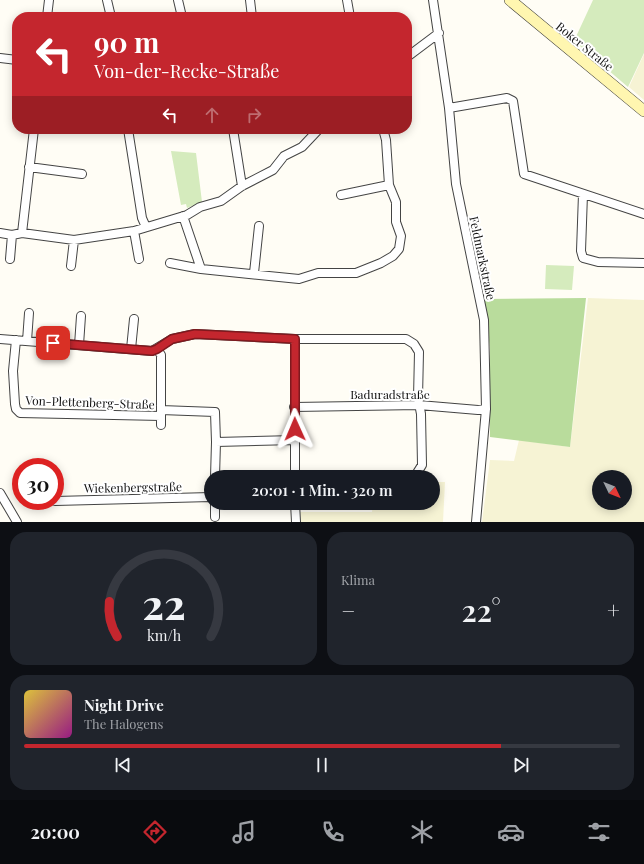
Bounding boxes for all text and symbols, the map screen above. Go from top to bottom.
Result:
street label: Boker Straße [553,18,617,74]
text: 90 m [94,23,159,60]
icon: left [28,28,80,80]
text: Von-der-Recke-Straße [94,59,279,83]
icon: left [159,104,181,126]
icon: ahead [201,104,223,126]
icon: right [243,104,265,126]
street label: Feldmarkstraße [466,215,500,301]
pin [36,326,70,360]
icon: arrive [42,332,64,354]
street label: Baduradstraße [350,386,430,402]
street label: Von-Plettenberg-Straße [24,392,155,412]
position arrow [274,408,316,450]
speed limit sign: 30 [12,458,64,510]
north arrow [592,470,632,510]
map controls [592,470,632,510]
street label: Wiekenbergstraße [83,478,182,496]
text: 20:01 · 1 Min. · 320 m [252,480,392,500]
text: Klima [341,571,375,588]
text: 22 [142,574,185,629]
text: 22° [461,590,501,630]
text: − [341,595,355,625]
text: + [607,595,620,625]
text: km/h [146,625,181,644]
text: Night Drive [84,695,164,715]
text: The Halogens [84,715,163,732]
icon: previous [112,754,134,776]
icon: pause [311,754,333,776]
icon: next [510,754,532,776]
icon: directions [141,818,169,846]
icon: music [230,818,258,846]
icon: phone [319,818,347,846]
icon: climate [408,818,436,846]
icon: car [497,818,525,846]
icon: filters [585,818,613,846]
text: 20:00 [30,820,80,844]

